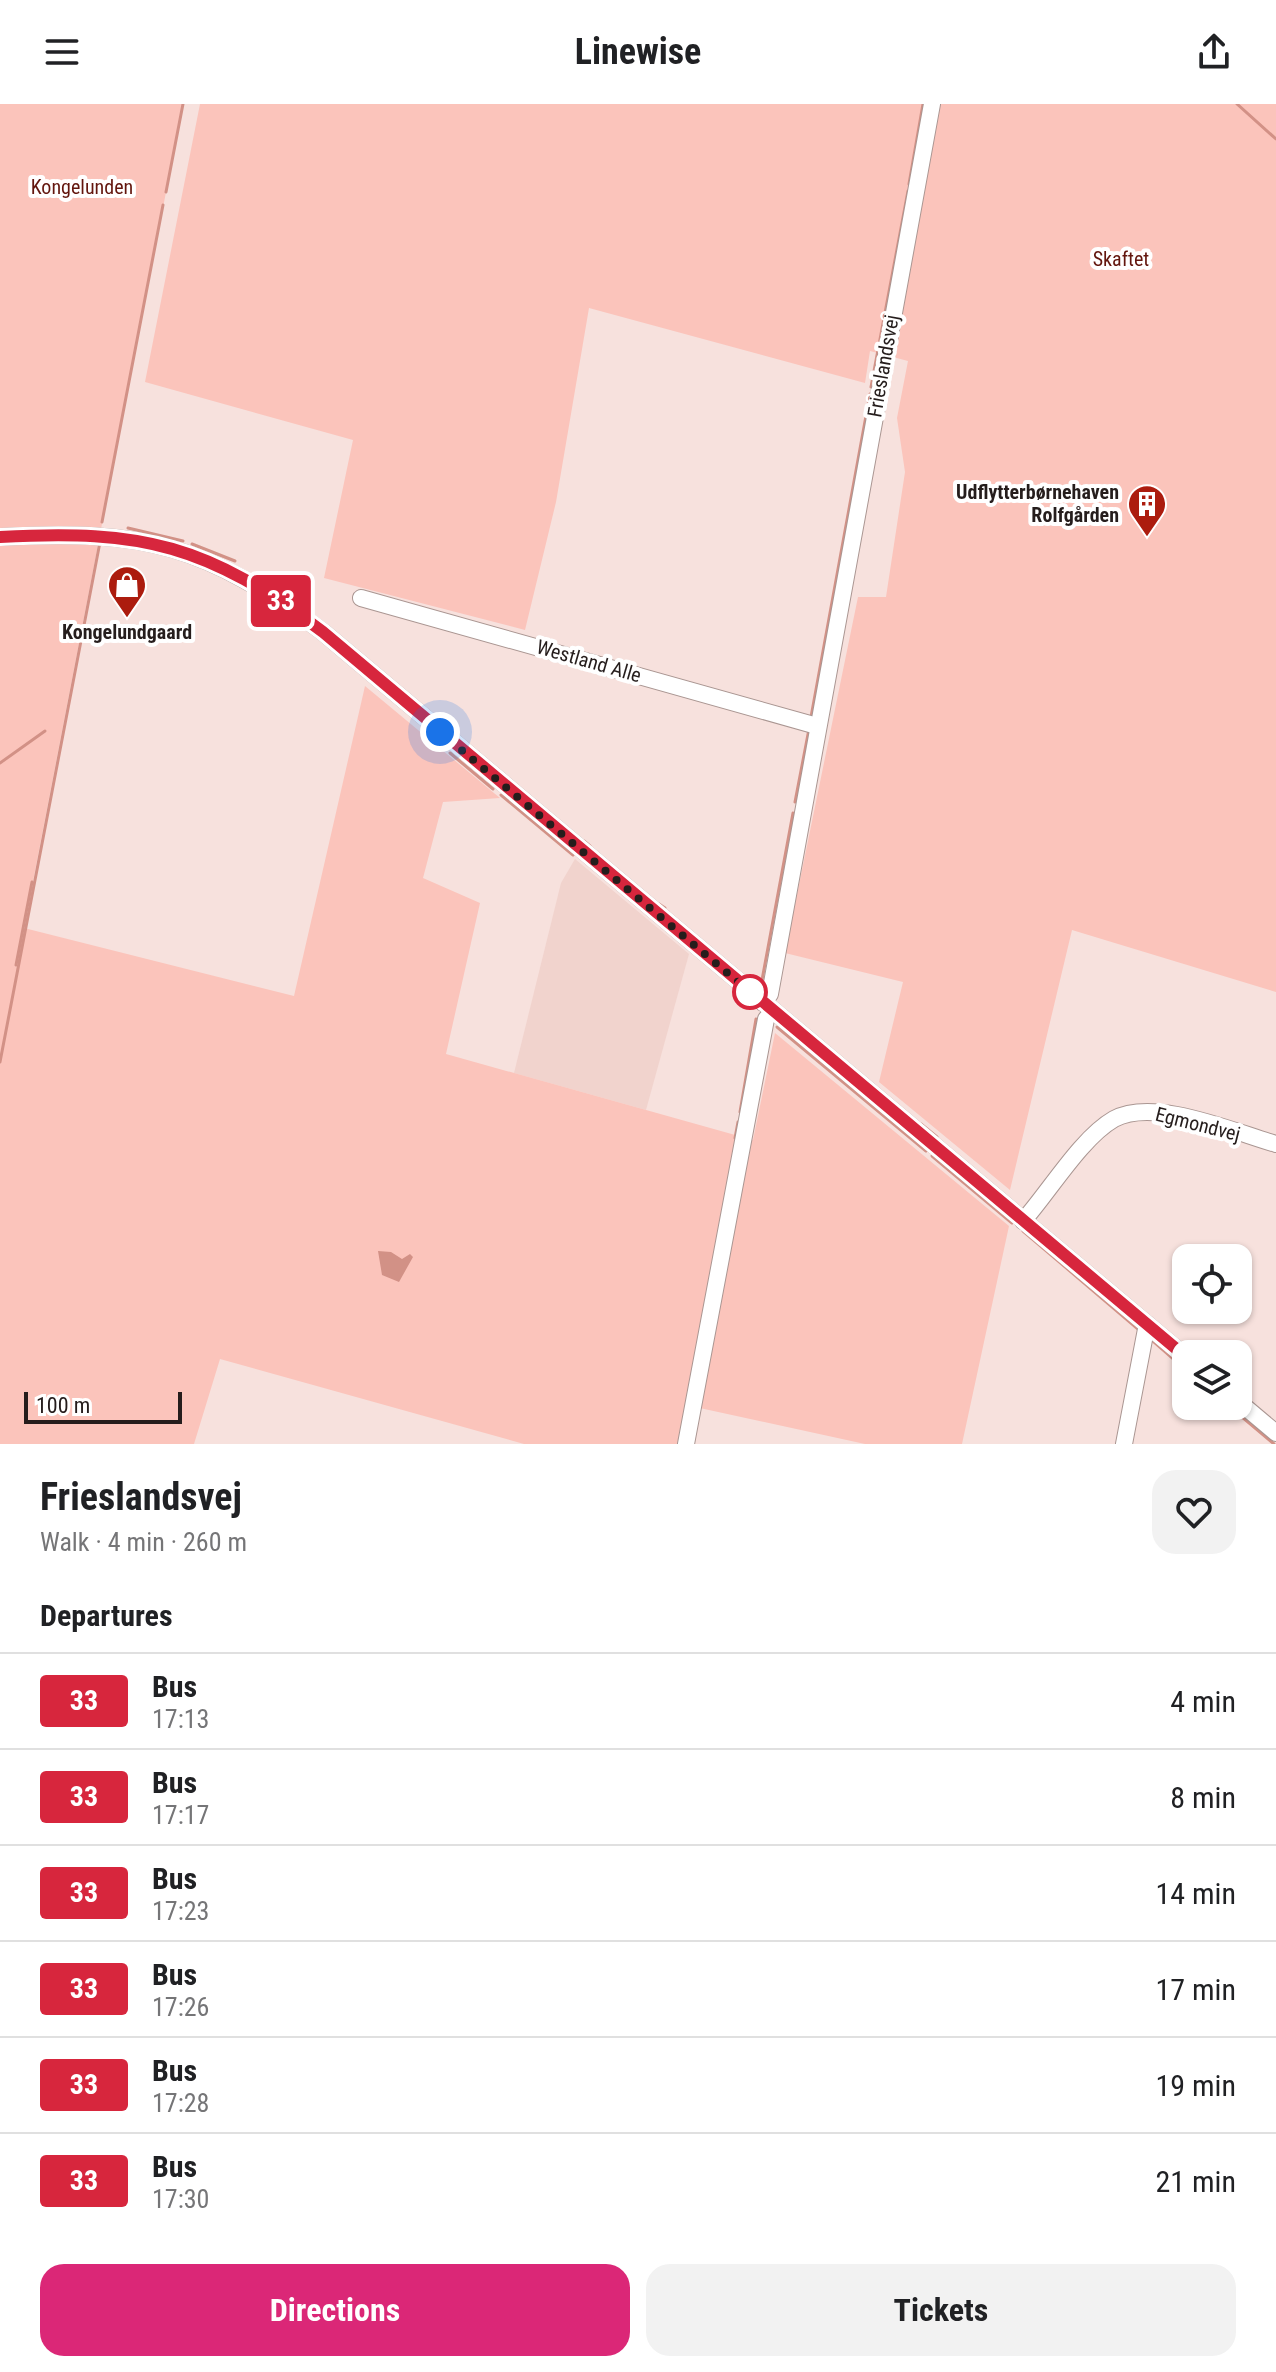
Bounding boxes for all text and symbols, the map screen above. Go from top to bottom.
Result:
icon: menu [40,30,84,74]
icon: share [1192,30,1236,74]
text: Linewise [575,31,701,73]
park label: Kongelunden [31,175,133,199]
park label: Skaftet [1093,247,1149,271]
street label: Frieslandsvej [862,313,904,419]
place label: Udflytterbørnehaven Rolfgården [956,480,1119,527]
building icon: Udflytterbørnehaven Rolfgården [1126,483,1168,538]
shop icon: Kongelundgaard [106,564,148,619]
line badge: 33 [245,575,317,627]
text: 33 [267,584,295,617]
place label: Kongelundgaard [62,620,192,644]
street label: Westland Alle [534,635,644,687]
your location [420,712,460,752]
unlabelled marker [733,975,767,1009]
street label: Egmondvej [1153,1102,1243,1146]
map controls [1172,1244,1252,1420]
button: locate [1172,1244,1252,1324]
button: layers [1172,1340,1252,1420]
scale bar [24,1388,182,1424]
text: 100 m [36,1393,90,1418]
button: heart [1152,1470,1236,1554]
text: Frieslandsvej [40,1475,242,1519]
text: Walk · 4 min · 260 m [40,1527,247,1557]
text: Departures [40,1598,173,1633]
text: Bus [152,1669,197,1704]
text: 33 [70,1684,98,1717]
text: 4 min [1170,1684,1236,1719]
text: 17:13 [152,1704,209,1734]
text: Bus [152,1765,197,1800]
text: 33 [70,1780,98,1813]
text: 8 min [1170,1780,1236,1815]
text: 17:17 [152,1800,209,1830]
text: Bus [152,1861,197,1896]
text: 33 [70,1876,98,1909]
text: 14 min [1155,1876,1236,1911]
text: 17:23 [152,1896,209,1926]
text: Bus [152,1957,197,1992]
text: 33 [70,1972,98,2005]
text: 17 min [1155,1972,1236,2007]
text: 17:26 [152,1992,209,2022]
text: Bus [152,2053,197,2088]
text: 33 [70,2068,98,2101]
text: 19 min [1155,2068,1236,2103]
text: 17:28 [152,2088,209,2118]
text: Bus [152,2149,197,2184]
text: 33 [70,2164,98,2197]
text: 21 min [1155,2164,1236,2199]
text: 17:30 [152,2184,209,2214]
button: Directions [40,2264,630,2356]
button: Tickets [646,2264,1236,2356]

